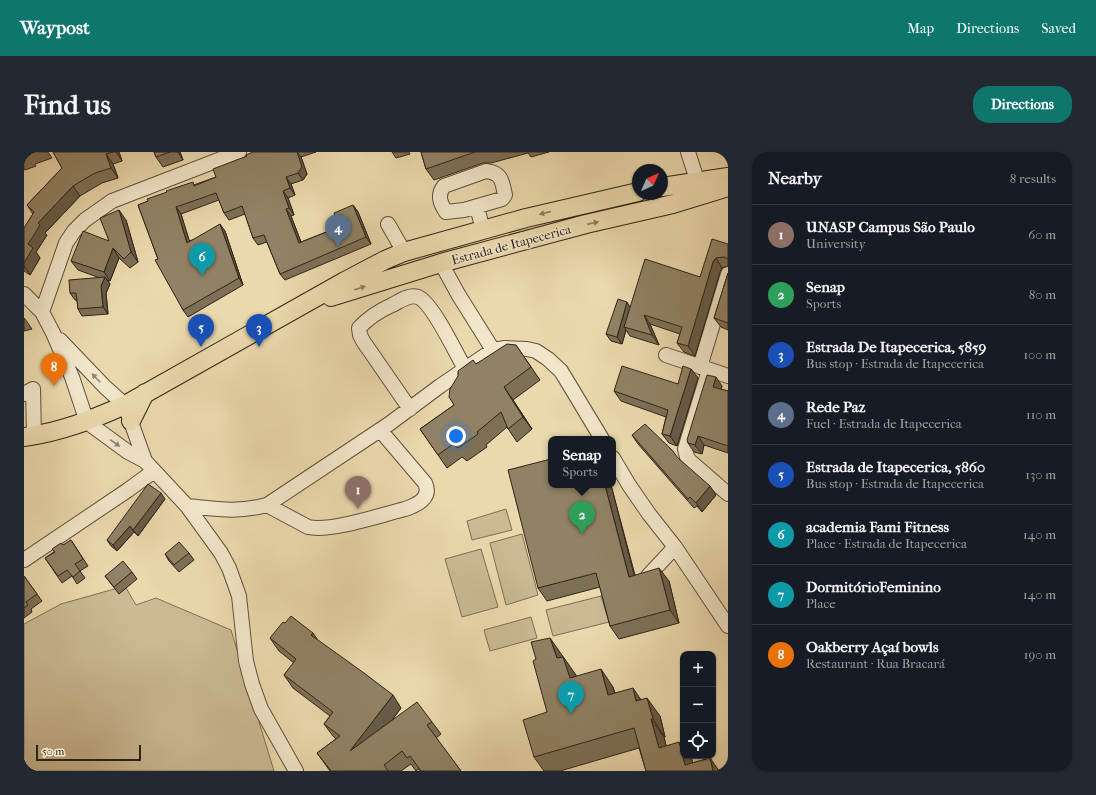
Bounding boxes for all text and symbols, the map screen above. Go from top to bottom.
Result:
text: Waypost [20,17,90,39]
text: Map [907,20,934,37]
text: Directions [956,20,1019,37]
text: Saved [1041,20,1076,37]
button: Directions [973,86,1072,123]
text: Find us [24,88,111,121]
north arrow [632,164,668,200]
text: Nearby [768,168,822,188]
text: 8 results [1010,171,1056,186]
one-way arrow [539,210,551,216]
pin: 4 [325,214,351,247]
text: UNASP Campus São Paulo [806,218,975,236]
one-way arrow [586,219,599,225]
street label: Estrada de Itapecerica [450,221,574,268]
text: 1 [779,227,783,242]
text: 60 m [1028,227,1056,242]
text: University [806,236,866,251]
pin: 6 [189,243,215,276]
text: Senap [806,278,845,296]
one-way arrow [354,285,366,291]
text: 2 [778,287,784,302]
text: 80 m [1029,287,1056,302]
text: Sports [806,296,841,311]
pin: 5 [188,314,214,347]
pin: 3 [246,314,272,347]
text: Estrada De Itapecerica, 5859 [806,338,986,356]
text: 3 [778,347,784,362]
text: 100 m [1023,347,1056,362]
pin: 8 [41,353,67,386]
text: Bus stop · Estrada de Itapecerica [806,356,984,371]
one-way arrow [91,373,101,383]
text: Rede Paz [806,398,865,416]
text: 4 [777,407,785,422]
text: 110 m [1026,407,1056,422]
text: Fuel · Estrada de Itapecerica [806,416,962,431]
your location [446,426,466,446]
popup [548,436,616,488]
one-way arrow [110,439,120,447]
text: Senap [563,446,601,464]
text: Estrada de Itapecerica, 5860 [806,458,985,476]
text: Sports [563,464,598,479]
text: 5 [778,467,784,482]
text: 130 m [1025,467,1056,482]
pin: 1 [345,476,371,509]
text: Bus stop · Estrada de Itapecerica [806,476,984,491]
pin: 2 [569,501,595,534]
text: academia Fami Fitness [806,518,949,536]
text: 6 [777,527,785,542]
text: 140 m [1023,527,1056,542]
text: Place · Estrada de Itapecerica [806,536,967,551]
text: DormitórioFeminino [806,578,941,596]
text: 7 [778,587,784,602]
text: 140 m [1023,587,1056,602]
text: Place [806,596,836,611]
text: Oakberry Açaí bowls [806,638,939,656]
text: 8 [778,647,784,662]
text: 190 m [1024,647,1056,662]
map controls [680,651,716,759]
button: + [680,651,716,687]
text: Restaurant · Rua Bracará [806,656,945,671]
pin: 7 [558,681,584,714]
button: − [680,687,716,723]
button: locate [680,723,716,759]
scale bar [36,743,141,762]
text: 50 m [42,745,64,758]

